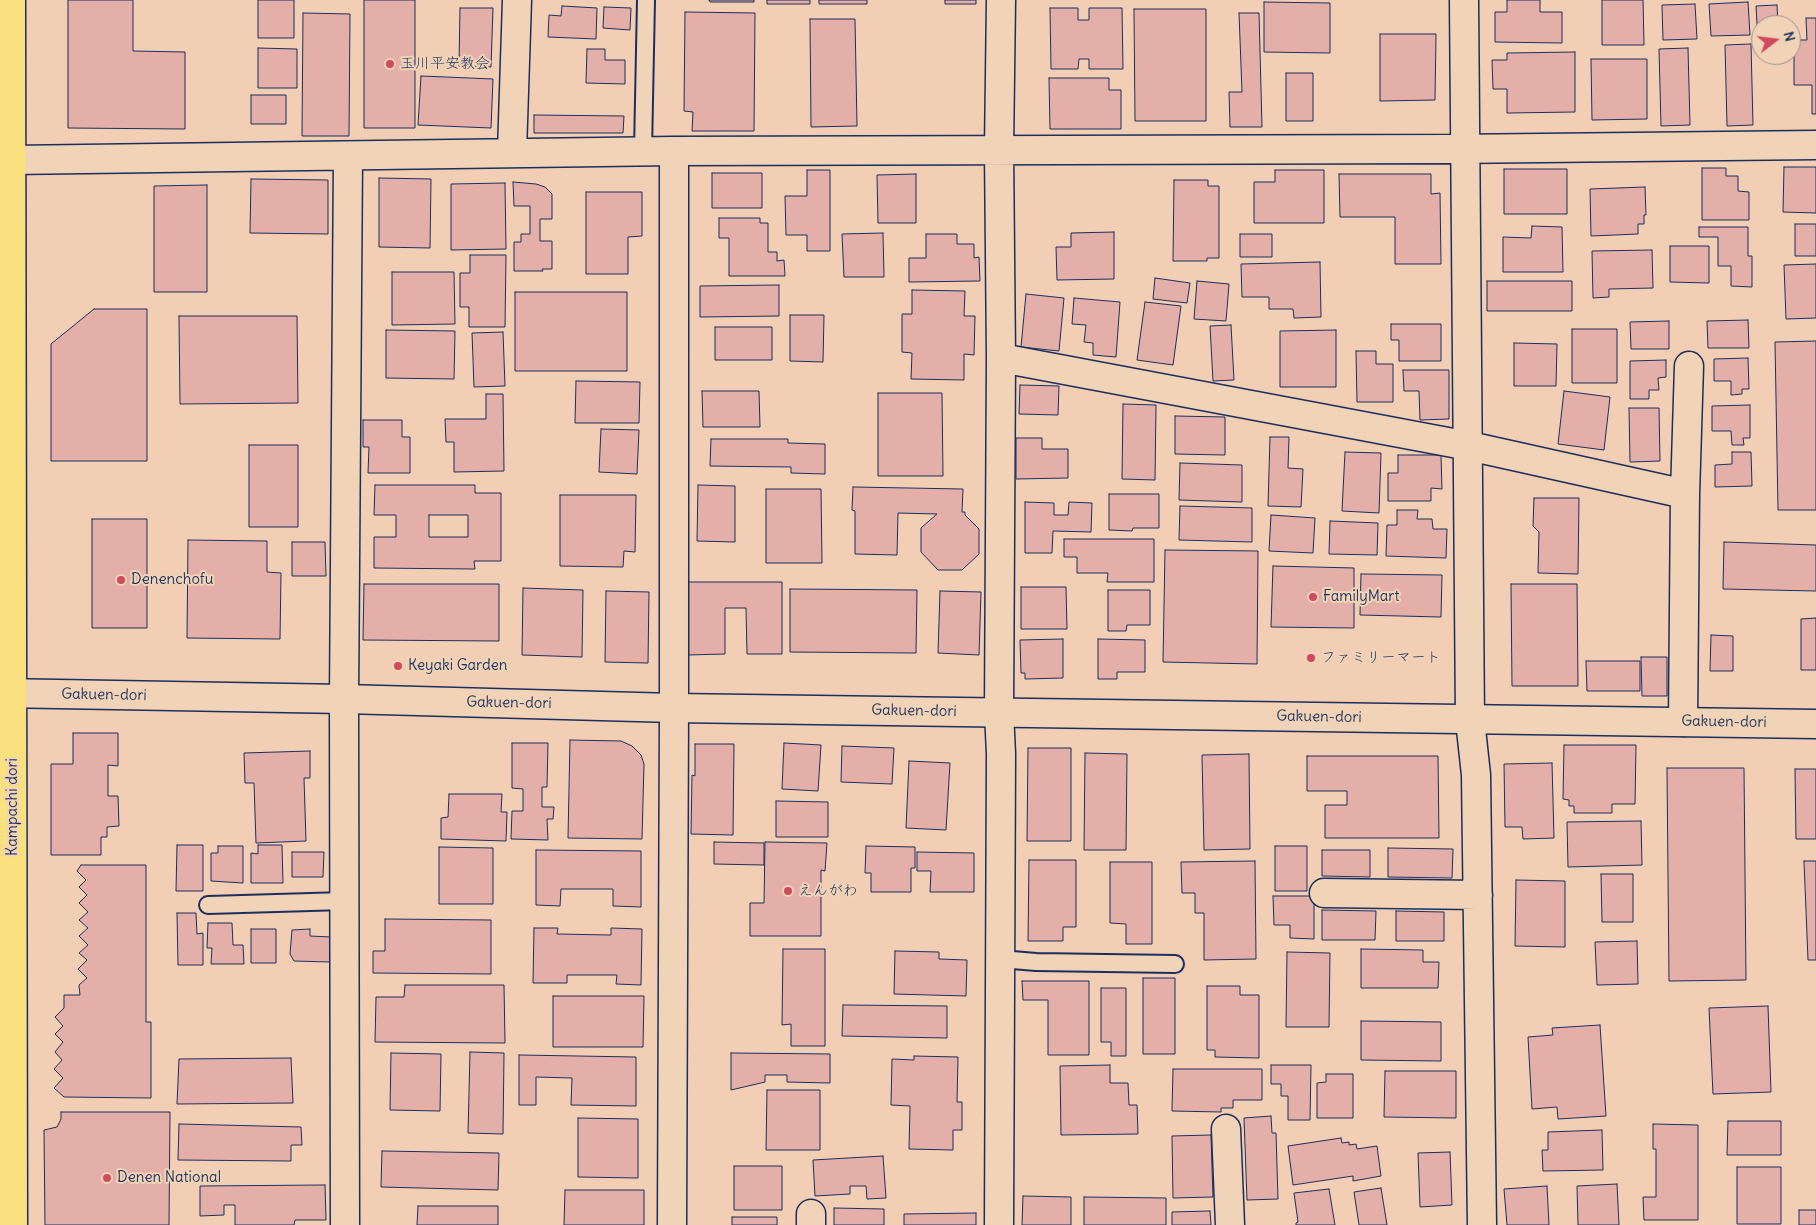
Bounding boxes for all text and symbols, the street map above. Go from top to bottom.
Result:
north arrow [1751,15,1801,65]
text: N [1780,29,1799,43]
place label: 玉川平安教会 [400,55,490,73]
marker: 玉川平安教会 [384,58,396,70]
place label: Denenchofu [131,571,213,589]
marker: Denenchofu [115,574,127,586]
place label: FamilyMart [1323,588,1400,606]
marker: FamilyMart [1307,591,1319,603]
place label: ファミリーマート [1321,649,1441,667]
marker: ファミリーマート [1305,652,1317,664]
place label: Keyaki Garden [408,657,508,675]
marker: Keyaki Garden [392,660,404,672]
street label: Gakuen-dori [61,685,147,705]
street label: Gakuen-dori [466,693,552,713]
street label: Gakuen-dori [871,701,957,721]
street label: Gakuen-dori [1276,707,1362,727]
street label: Gakuen-dori [1681,712,1767,732]
street label: Kampachi dori [4,758,22,856]
place label: えんがわ [798,882,858,900]
marker: えんがわ [782,885,794,897]
place label: Denen National [117,1169,221,1187]
marker: Denen National [101,1172,113,1184]

